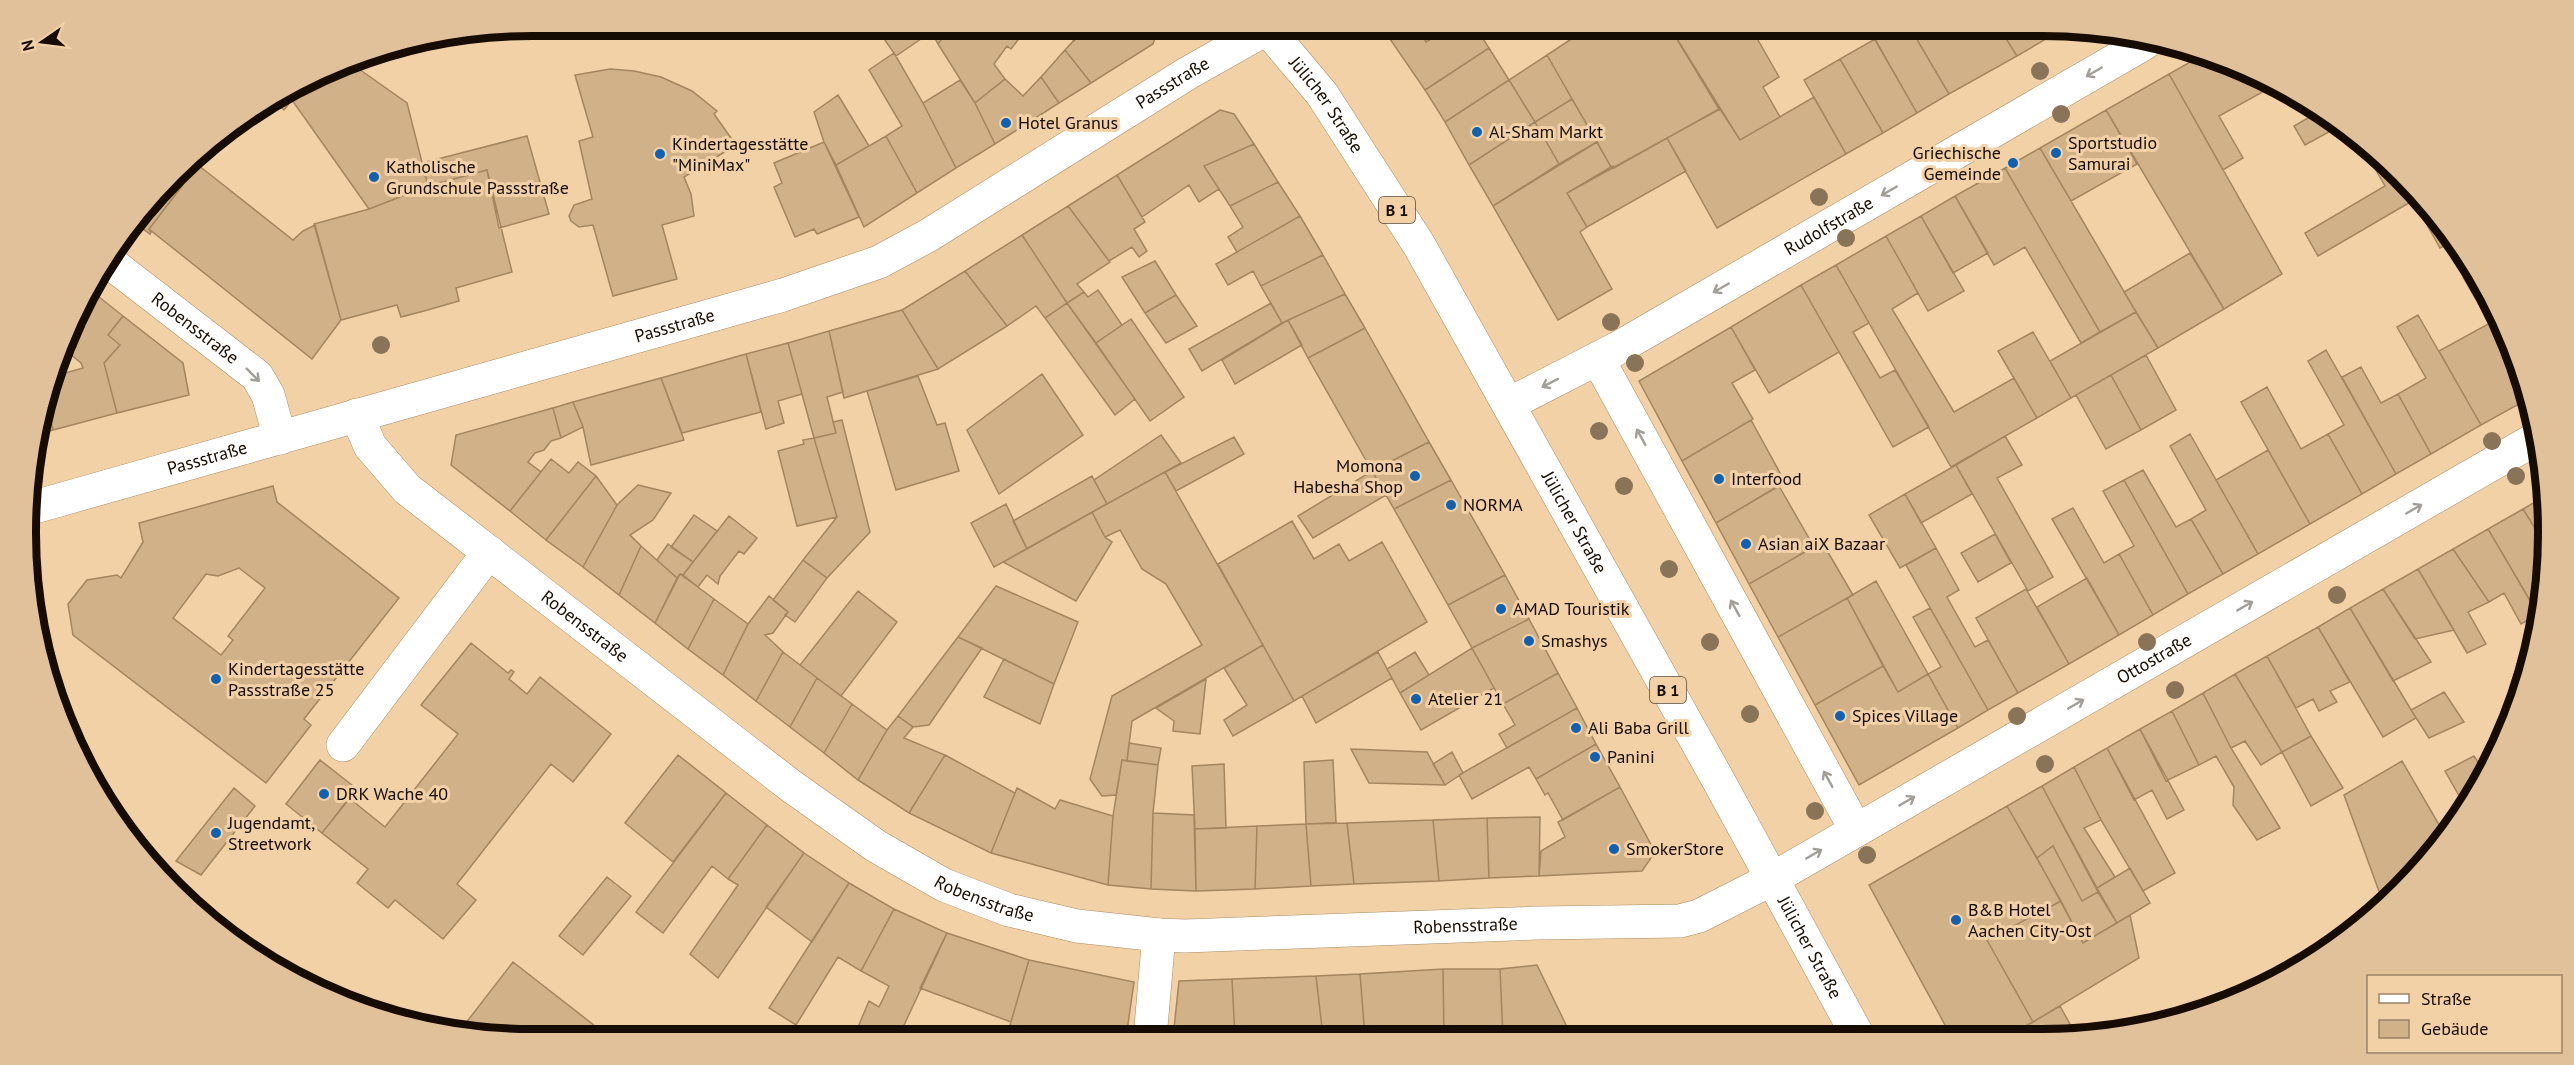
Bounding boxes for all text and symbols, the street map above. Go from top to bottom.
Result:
north arrow [12,12,72,72]
text: N [16,38,38,53]
street label: Passstraße [1131,51,1213,114]
street label: Jülicher Straße [1284,51,1369,157]
one-way arrow [2086,67,2104,78]
place label: Hotel Granus [1018,111,1118,134]
marker: Hotel Granus [999,116,1013,130]
place label: Al-Sham Markt [1489,120,1603,143]
marker: Al-Sham Markt [1470,125,1484,139]
place label: Sportstudio Samurai [2068,131,2157,175]
place label: Kindertagesstätte "MiniMax" [672,132,808,176]
place label: Griechische Gemeinde [1913,141,2001,185]
marker: Sportstudio Samurai [2049,146,2063,160]
marker: Kindertagesstätte "MiniMax" [653,147,667,161]
place label: Katholische Grundschule Passstraße [386,155,569,199]
marker: Griechische Gemeinde [2006,156,2020,170]
marker: Katholische Grundschule Passstraße [367,170,381,184]
one-way arrow [1881,185,1898,197]
street label: Rudolfstraße [1780,191,1877,260]
road number: B 1 [1379,197,1415,223]
one-way arrow [1713,283,1730,295]
street label: Robensstraße [147,287,244,369]
street label: Passstraße [632,303,717,347]
one-way arrow [246,367,261,382]
one-way arrow [1542,378,1560,389]
one-way arrow [1635,429,1647,446]
street label: Passstraße [164,435,250,480]
place label: Momona Habesha Shop [1293,454,1403,498]
street label: Jülicher Straße [1536,466,1612,577]
place label: Interfood [1731,467,1802,490]
marker: Momona Habesha Shop [1408,469,1422,483]
marker: Interfood [1712,472,1726,486]
place label: NORMA [1463,493,1523,516]
marker: NORMA [1444,498,1458,512]
one-way arrow [2405,503,2422,515]
place label: Asian aiX Bazaar [1758,532,1885,555]
marker: Asian aiX Bazaar [1739,537,1753,551]
street label: Robensstraße [537,585,633,667]
place label: AMAD Touristik [1513,597,1630,620]
one-way arrow [1728,600,1740,617]
one-way arrow [2236,600,2253,612]
marker: AMAD Touristik [1494,602,1508,616]
street label: Ottostraße [2112,628,2195,689]
place label: Smashys [1541,629,1608,652]
marker: Smashys [1522,634,1536,648]
place label: Kindertagesstätte Passstraße 25 [228,657,364,701]
marker: Kindertagesstätte Passstraße 25 [209,672,223,686]
road number: B 1 [1650,677,1686,703]
place label: Atelier 21 [1428,687,1503,710]
marker: Atelier 21 [1409,692,1423,706]
one-way arrow [2067,697,2084,709]
place label: Spices Village [1852,704,1958,727]
marker: Spices Village [1833,709,1847,723]
place label: Ali Baba Grill [1588,716,1690,739]
marker: Ali Baba Grill [1569,721,1583,735]
place label: Panini [1607,745,1655,768]
marker: Panini [1588,750,1602,764]
one-way arrow [1822,771,1834,788]
place label: DRK Wache 40 [336,782,448,805]
marker: DRK Wache 40 [317,787,331,801]
one-way arrow [1898,795,1915,807]
place label: Jugendamt, Streetwork [227,811,315,855]
marker: Jugendamt, Streetwork [209,826,223,840]
place label: SmokerStore [1626,837,1724,860]
marker: SmokerStore [1607,842,1621,856]
one-way arrow [1805,848,1822,860]
street label: Robensstraße [930,870,1036,927]
street label: Jülicher Straße [1772,891,1847,1003]
place label: B&B Hotel Aachen City-Ost [1968,898,2091,942]
street label: Robensstraße [1413,912,1518,939]
marker: B&B Hotel Aachen City-Ost [1949,913,1963,927]
legend [2367,975,2562,1053]
text: Straße [2421,987,2472,1010]
text: Gebäude [2421,1017,2488,1040]

